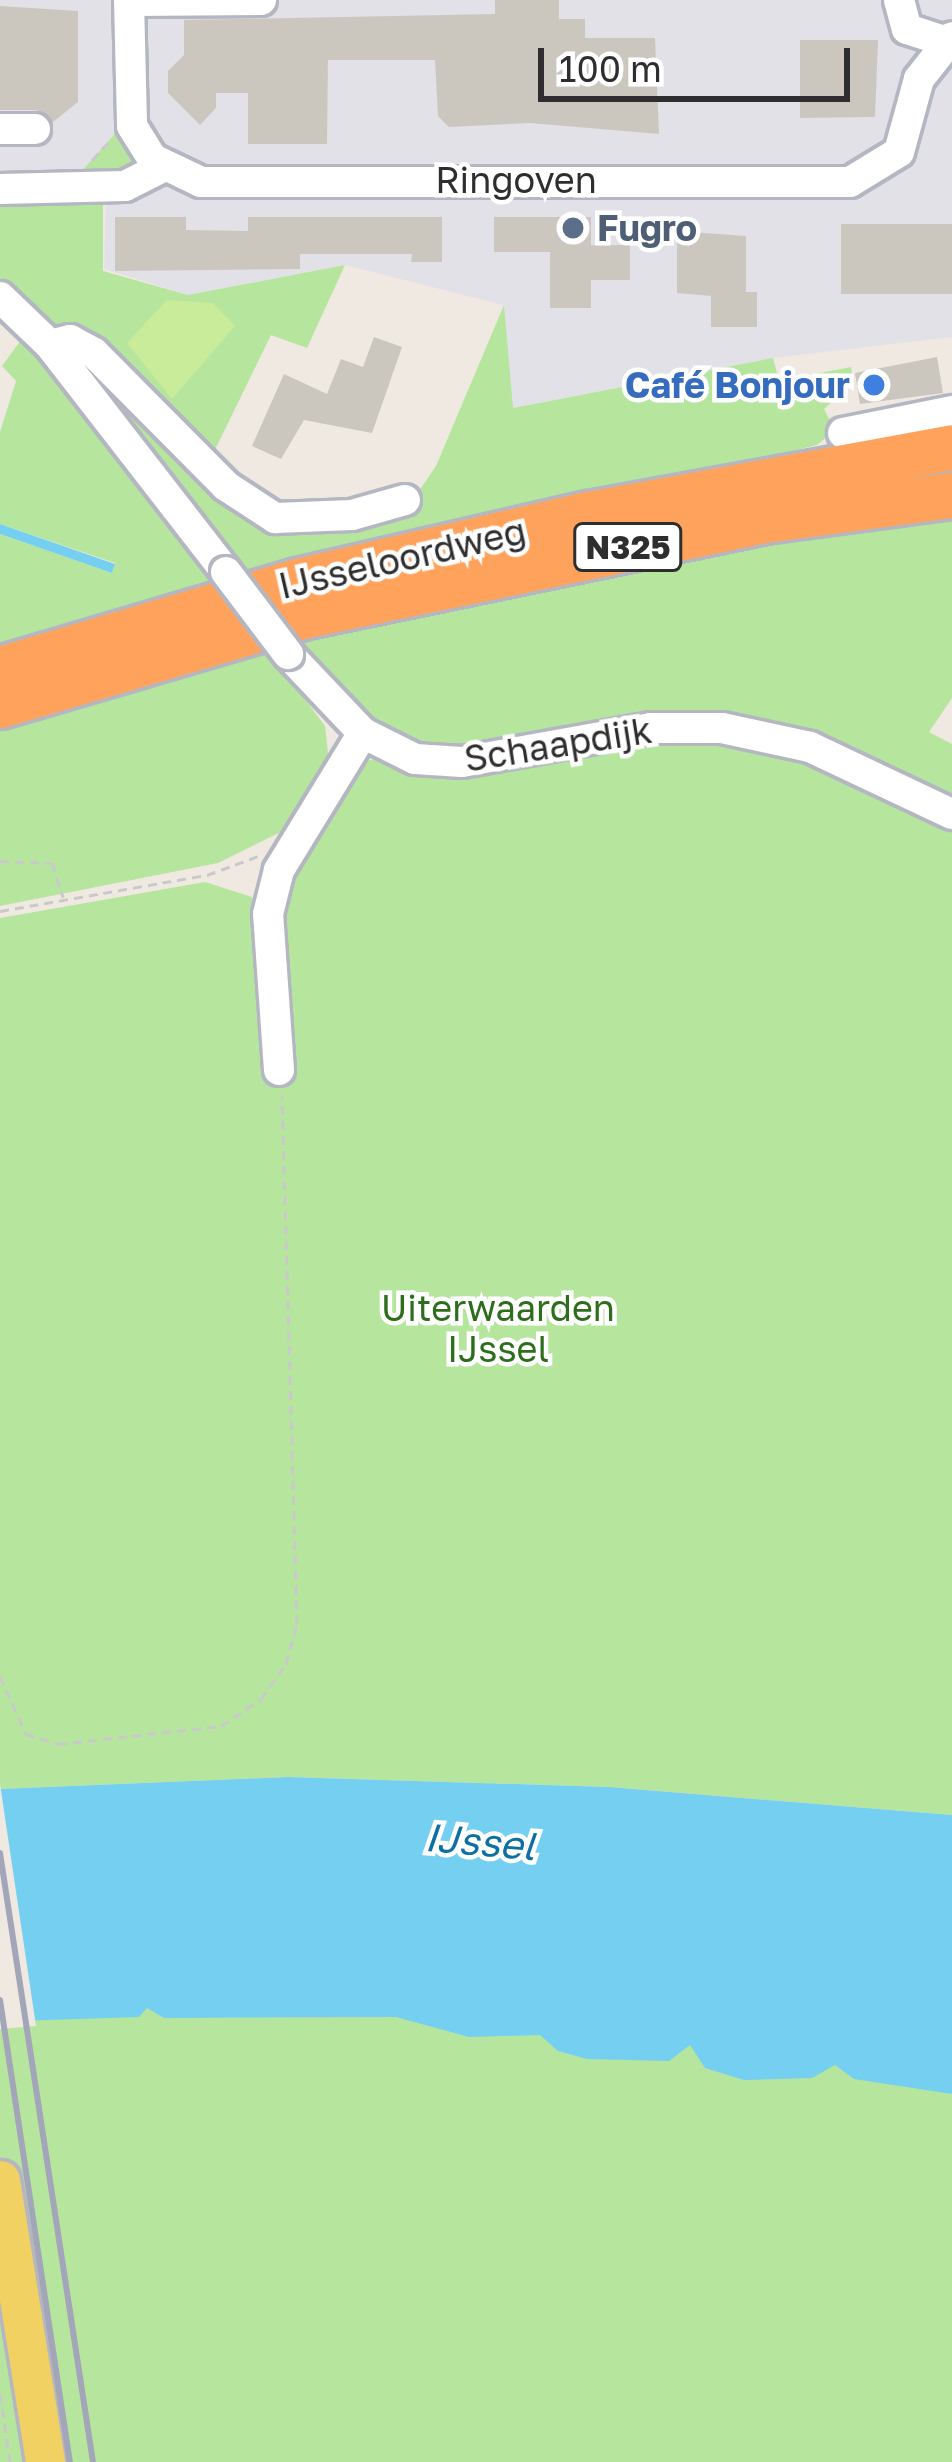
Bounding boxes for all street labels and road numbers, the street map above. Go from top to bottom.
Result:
street label: Ringoven [435,158,597,202]
street label: IJsseloordweg [274,509,530,607]
road number: N325 [571,520,685,574]
street label: Schaapdijk [461,708,655,780]

